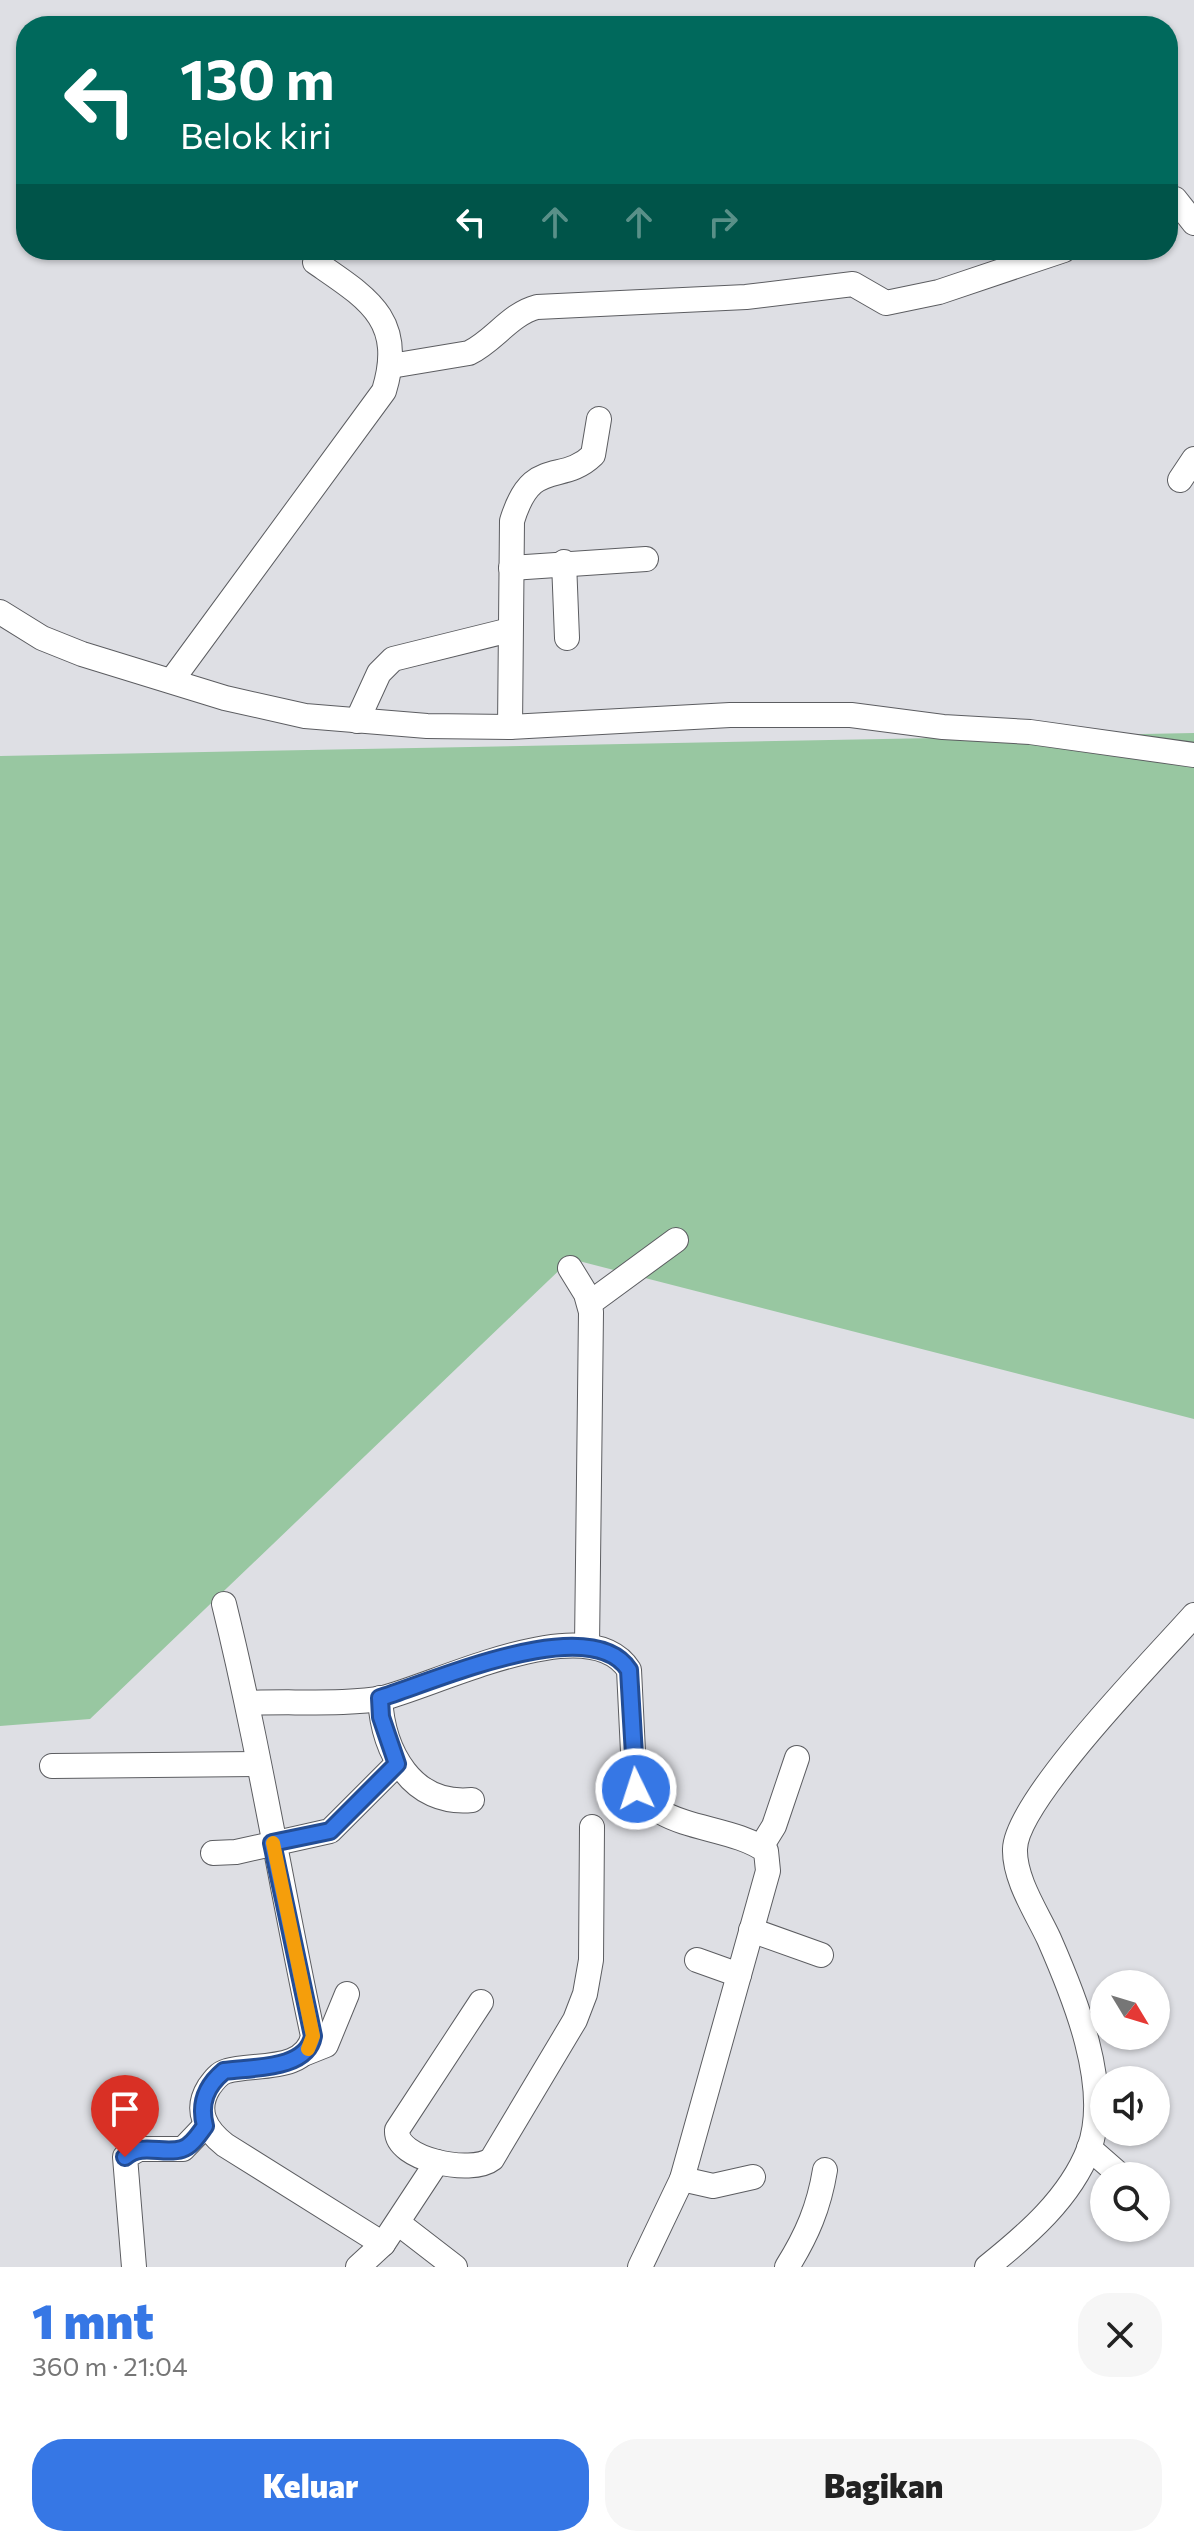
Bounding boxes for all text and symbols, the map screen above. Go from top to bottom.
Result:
text: 130 m [180,43,335,112]
icon: left [48,48,152,152]
text: Belok kiri [180,112,332,156]
icon: left [449,200,493,244]
icon: ahead [533,200,577,244]
icon: ahead [617,200,661,244]
icon: right [701,200,745,244]
position arrow [594,1747,678,1831]
north arrow [1090,1970,1170,2050]
map controls [1090,1970,1170,2242]
button: sound [1090,2066,1170,2146]
pin [91,2075,159,2157]
icon: arrive [103,2087,147,2131]
button: search [1090,2162,1170,2242]
text: 1 mnt [32,2290,154,2349]
button: close [1078,2293,1162,2377]
text: 360 m · 21:04 [32,2350,188,2381]
button: Keluar [32,2439,589,2531]
button: Bagikan [605,2439,1162,2531]

